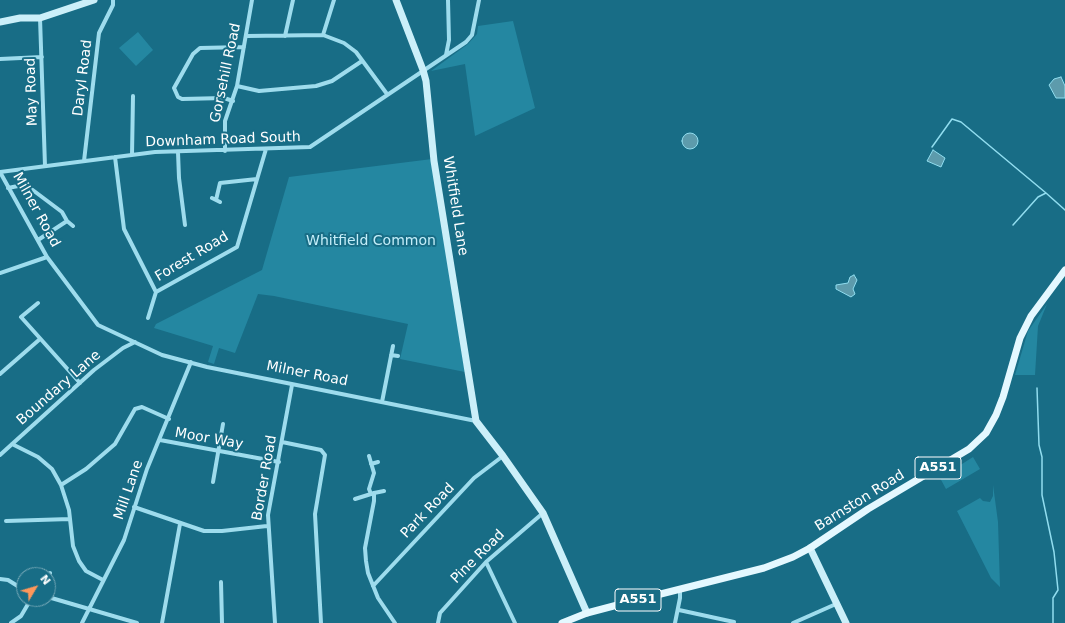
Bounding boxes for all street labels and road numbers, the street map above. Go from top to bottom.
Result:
street label: Gorsehill Road [207,22,245,124]
street label: Daryl Road [70,39,96,117]
street label: May Road [22,57,42,127]
street label: Downham Road South [145,129,301,151]
street label: Whitfield Lane [439,155,471,257]
street label: Milner Road [9,170,63,250]
street label: Forest Road [152,229,232,285]
street label: Boundary Lane [14,347,104,429]
street label: Milner Road [265,358,349,390]
street label: Moor Way [173,425,245,453]
street label: Border Road [249,434,281,522]
road number: A551 [915,457,961,479]
street label: Mill Lane [111,458,147,522]
street label: Barnston Road [812,467,908,535]
street label: Park Road [398,480,458,542]
street label: Pine Road [448,527,508,587]
road number: A551 [615,589,661,611]

